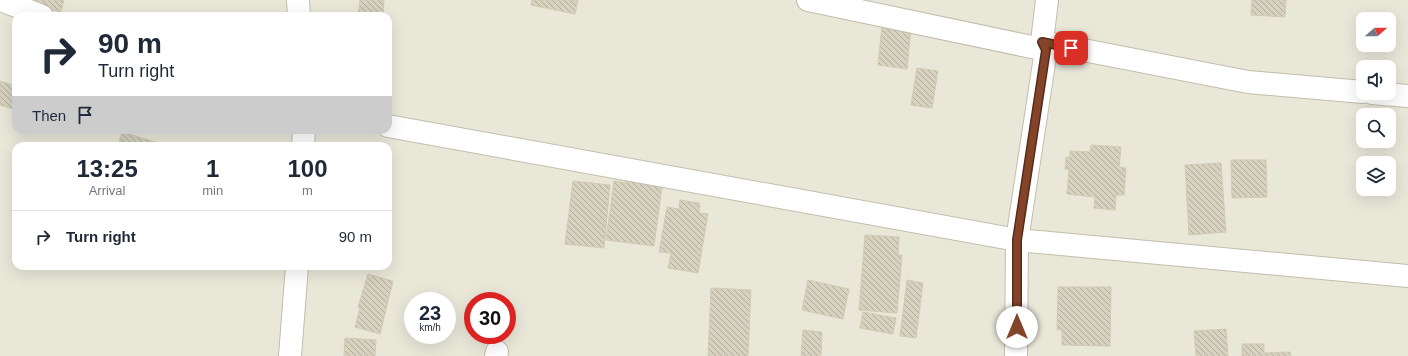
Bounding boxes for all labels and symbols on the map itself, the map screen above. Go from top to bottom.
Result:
north arrow [1356,12,1396,52]
pin [1054,31,1088,65]
speed limit sign: 30 [464,292,516,344]
position arrow [996,306,1038,348]

